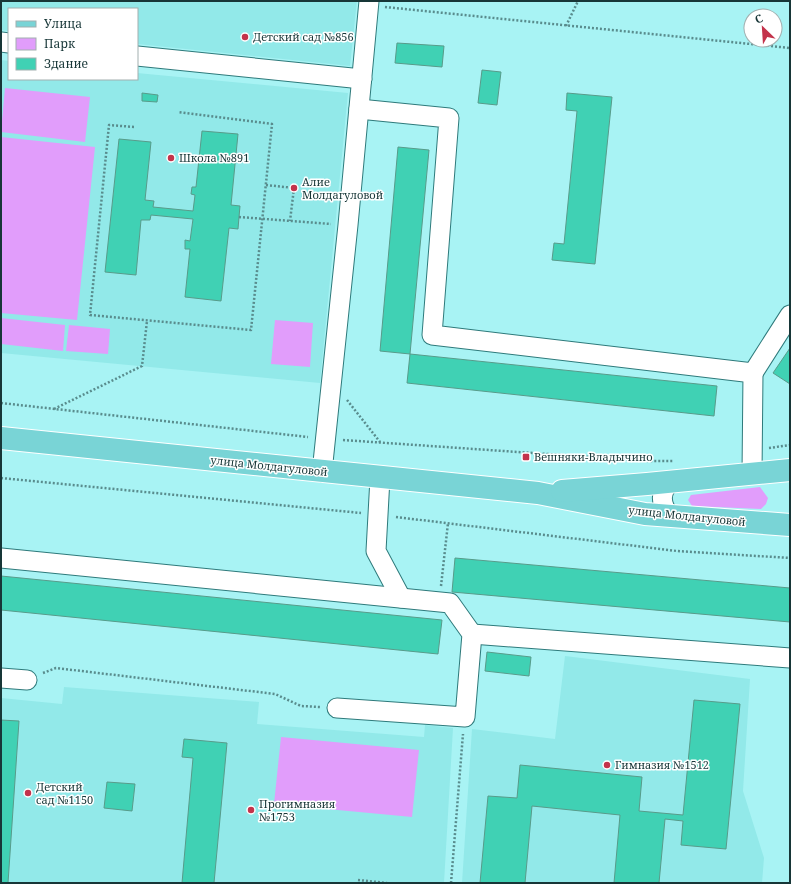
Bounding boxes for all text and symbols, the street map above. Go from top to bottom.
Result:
legend [8,8,138,80]
north arrow [743,8,783,48]
text: С [752,10,765,27]
text: Улица [44,15,82,32]
place label: Детский сад №856 [253,29,354,44]
marker: Детский сад №856 [240,32,250,42]
text: Парк [44,35,76,52]
text: Здание [44,55,88,72]
place label: Школа №891 [179,150,249,165]
marker: Школа №891 [166,153,176,163]
place label: Алие Молдагуловой [302,174,383,202]
marker: Алие Молдагуловой [289,183,299,193]
place label: Вешняки-Владычино [534,449,653,464]
street label: улица Молдагуловой [210,452,328,479]
marker: Вешняки-Владычино [521,452,531,462]
street label: улица Молдагуловой [628,502,746,529]
place label: Гимназия №1512 [615,757,709,772]
marker: Гимназия №1512 [602,760,612,770]
place label: Детский сад №1150 [36,779,93,807]
marker: Детский сад №1150 [23,788,33,798]
place label: Прогимназия №1753 [259,796,335,824]
marker: Прогимназия №1753 [246,805,256,815]

